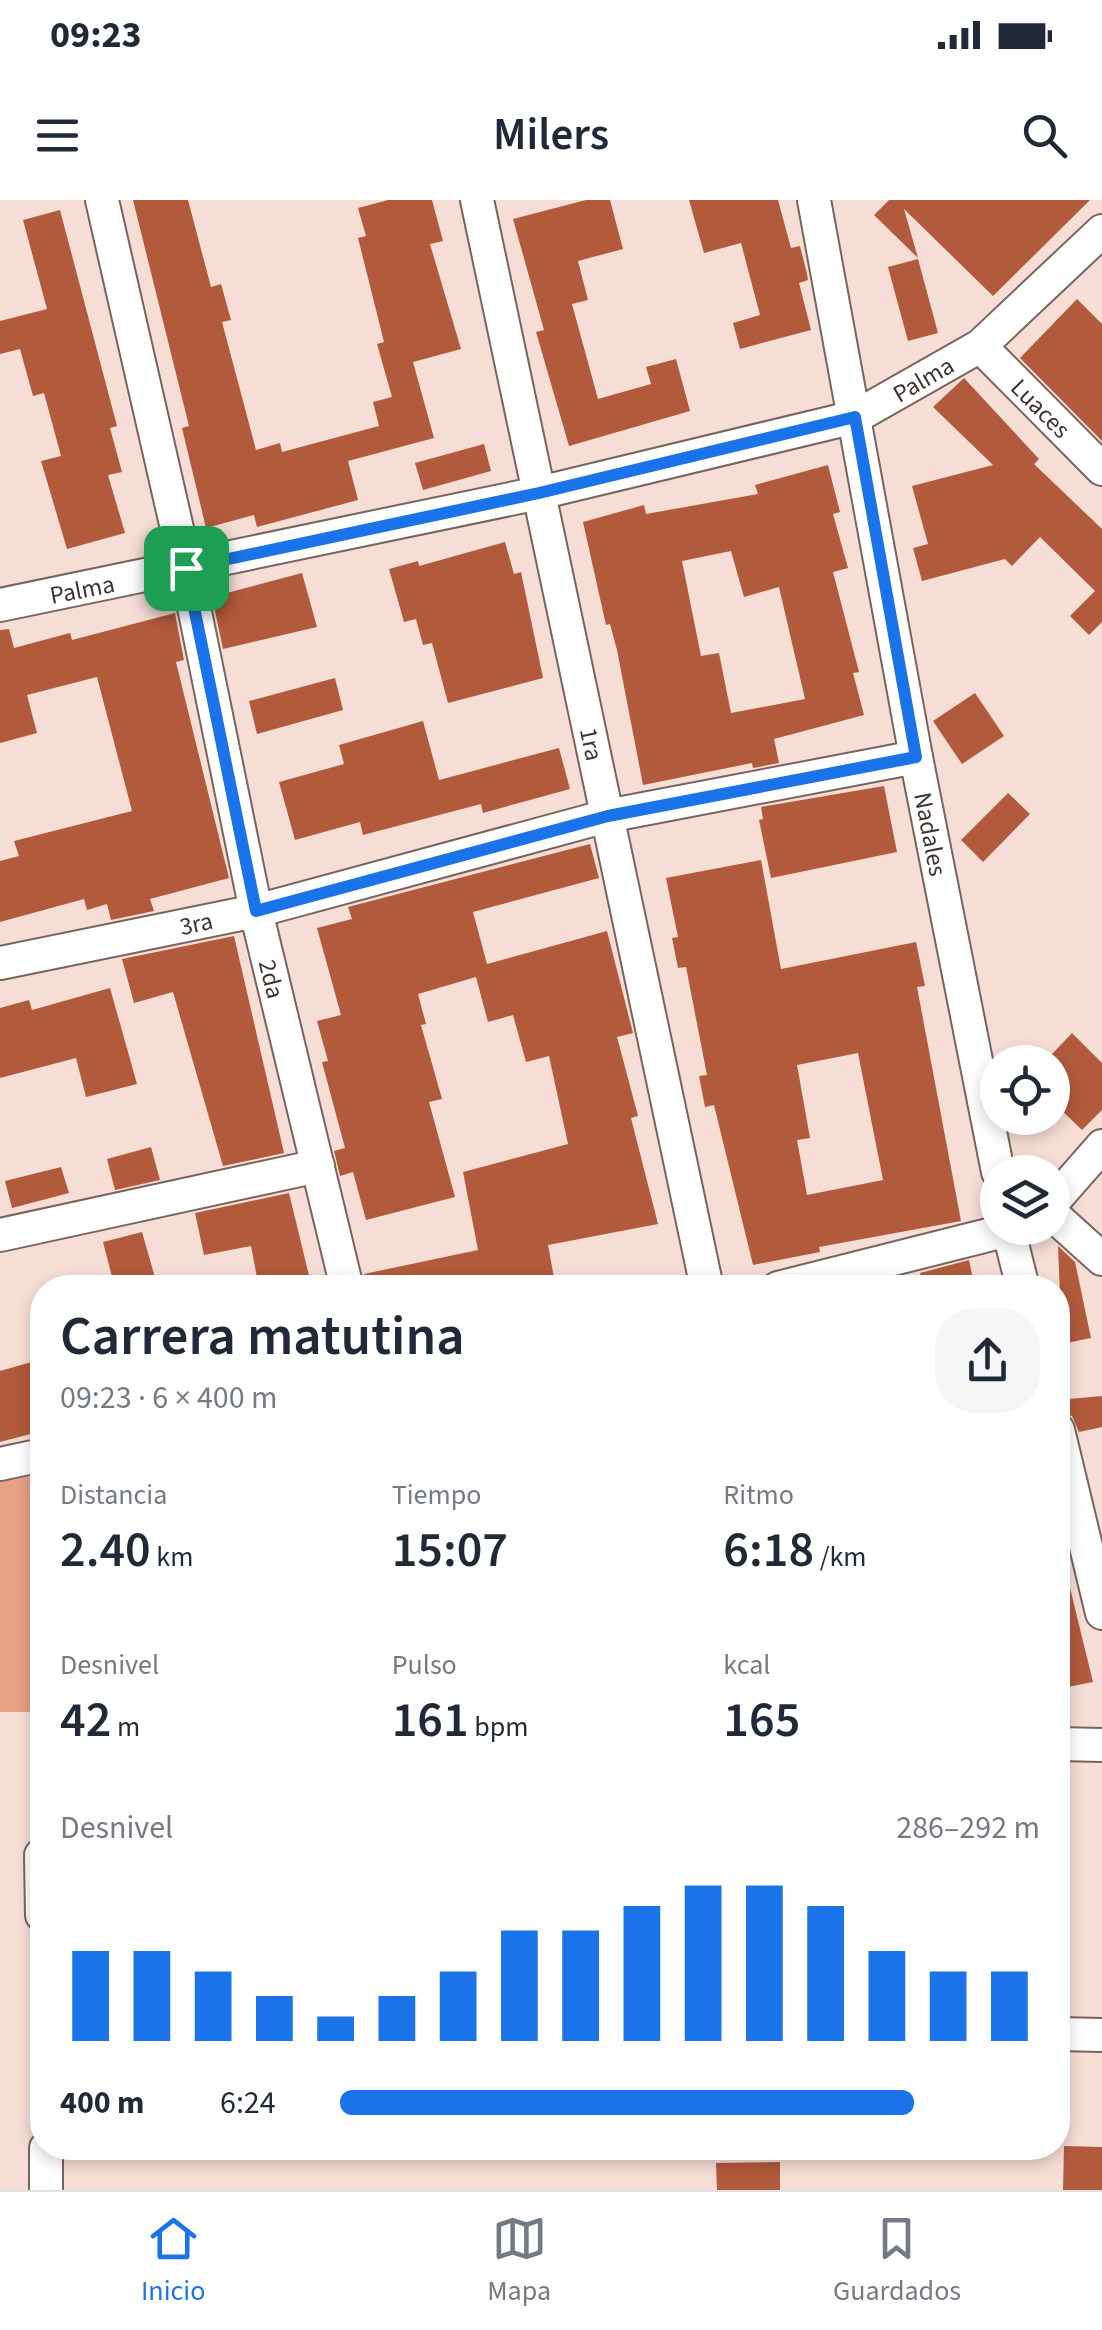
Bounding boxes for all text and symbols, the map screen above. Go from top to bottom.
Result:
text: 09:23 [50,8,142,62]
text: Milers [493,103,609,167]
icon: menu [30,108,85,163]
icon: search [1017,108,1072,163]
street label: Palma [886,348,961,412]
street label: Luaces [1002,371,1078,447]
pin [144,526,229,611]
icon: arrive [159,541,214,596]
street label: Palma [47,566,118,614]
street label: 1ra [570,724,612,764]
street label: Nadales [904,789,956,879]
street label: 3ra [176,903,216,945]
street label: 2da [249,956,293,1002]
map controls [980,1045,1070,1245]
button: locate [980,1045,1070,1135]
button: layers [980,1155,1070,1245]
text: Carrera matutina [60,1298,465,1376]
button: share [935,1308,1040,1413]
text: 09:23 · 6 × 400 m [60,1375,278,1421]
text: Distancia [60,1475,167,1515]
text: Tiempo [392,1475,481,1515]
text: Ritmo [723,1475,794,1515]
text: 2.40 [60,1515,151,1586]
text: 15:07 [392,1515,508,1586]
text: 6:18 [723,1515,814,1586]
text: km [151,1537,193,1577]
text: /km [814,1537,867,1577]
text: Desnivel [60,1645,159,1685]
text: Pulso [392,1645,457,1685]
text: kcal [723,1645,770,1685]
text: 42 [60,1685,111,1756]
text: 161 [392,1685,469,1756]
text: 165 [723,1685,800,1756]
text: m [111,1707,140,1747]
text: bpm [469,1707,528,1747]
text: Desnivel [60,1805,173,1851]
text: 286–292 m [896,1805,1040,1851]
text: 400 m [60,2080,145,2126]
text: 6:24 [220,2080,276,2126]
tab: Inicio [141,2211,205,2311]
tab: Mapa [487,2211,551,2311]
tab: Guardados [833,2211,961,2311]

